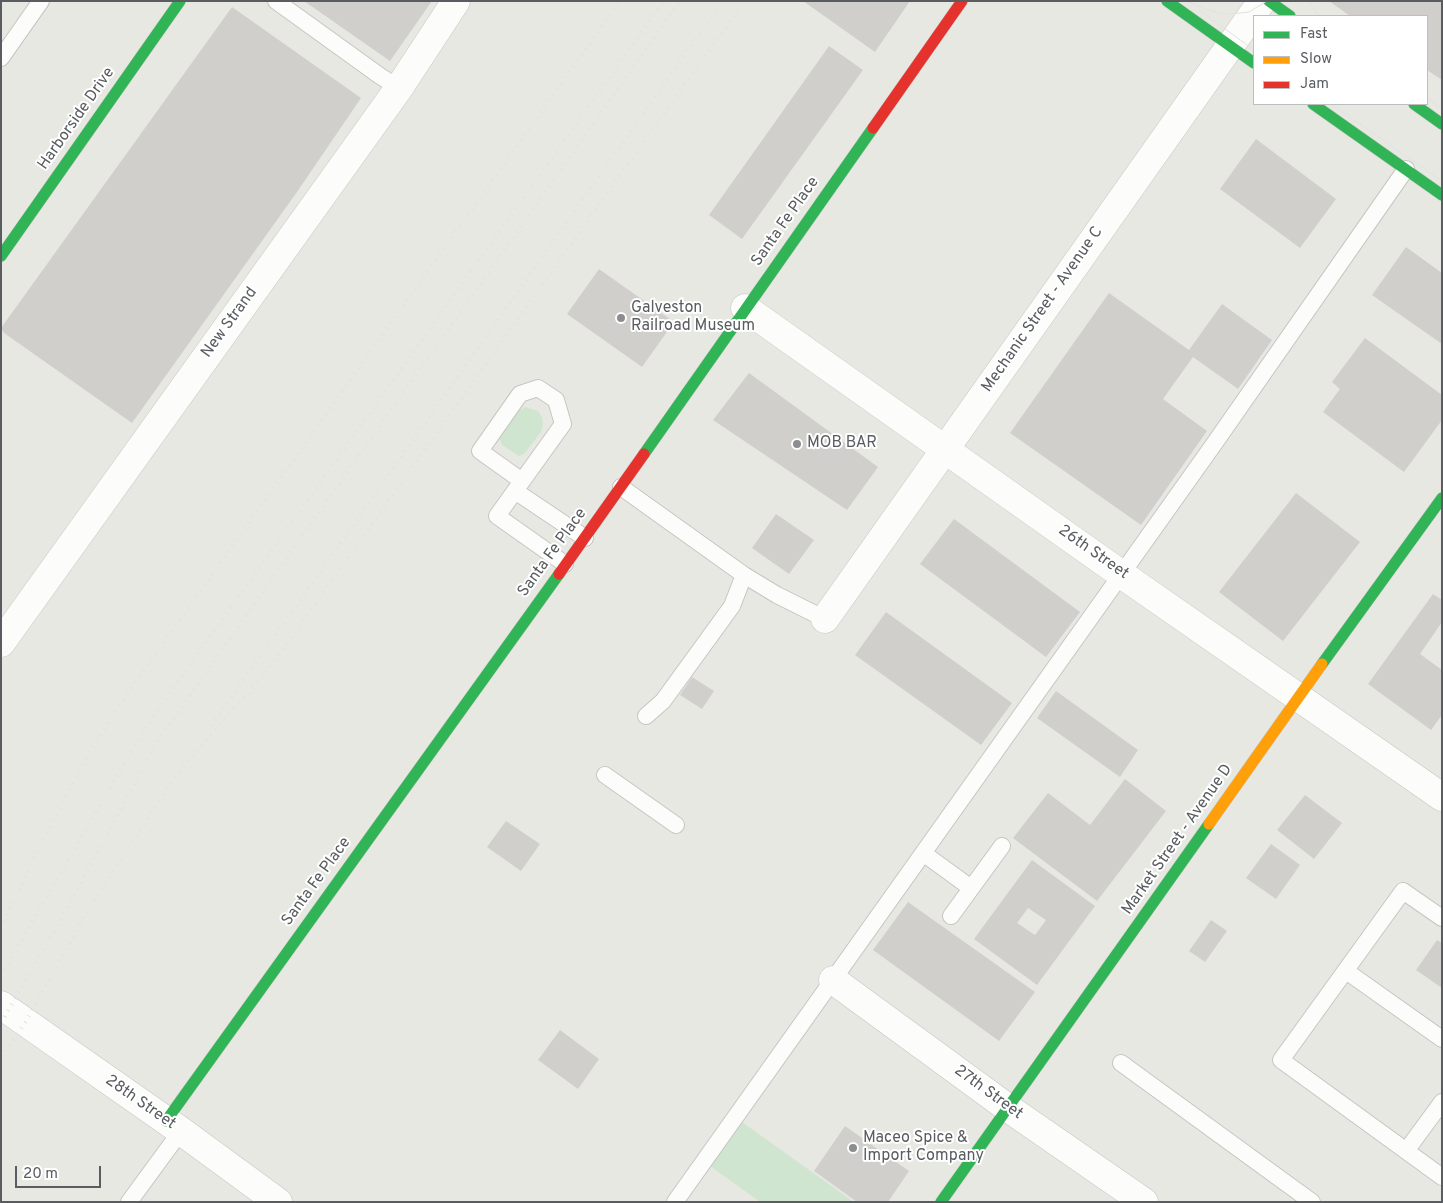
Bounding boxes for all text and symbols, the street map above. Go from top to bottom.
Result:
legend [1253,15,1428,105]
text: Fast [1300,25,1328,44]
text: Slow [1300,50,1332,69]
street label: Harborside Drive [35,64,119,174]
text: Jam [1300,75,1329,94]
street label: Santa Fe Place [748,174,824,270]
street label: Mechanic Street - Avenue C [978,223,1108,397]
street label: New Strand [198,284,262,362]
place label: Galveston Railroad Museum [631,299,755,337]
marker: Galveston Railroad Museum [615,312,627,324]
place label: MOB BAR [807,434,877,454]
marker: MOB BAR [791,438,803,450]
street label: Santa Fe Place [514,505,592,601]
street label: 26th Street [1054,522,1132,584]
street label: Market Street - Avenue D [1119,761,1237,919]
street label: Santa Fe Place [278,834,356,930]
street label: 27th Street [950,1062,1026,1124]
street label: 28th Street [101,1072,179,1134]
place label: Maceo Spice & Import Company [863,1129,984,1167]
marker: Maceo Spice & Import Company [847,1142,859,1154]
scale bar [18,1156,104,1188]
text: 20 m [23,1165,58,1184]

